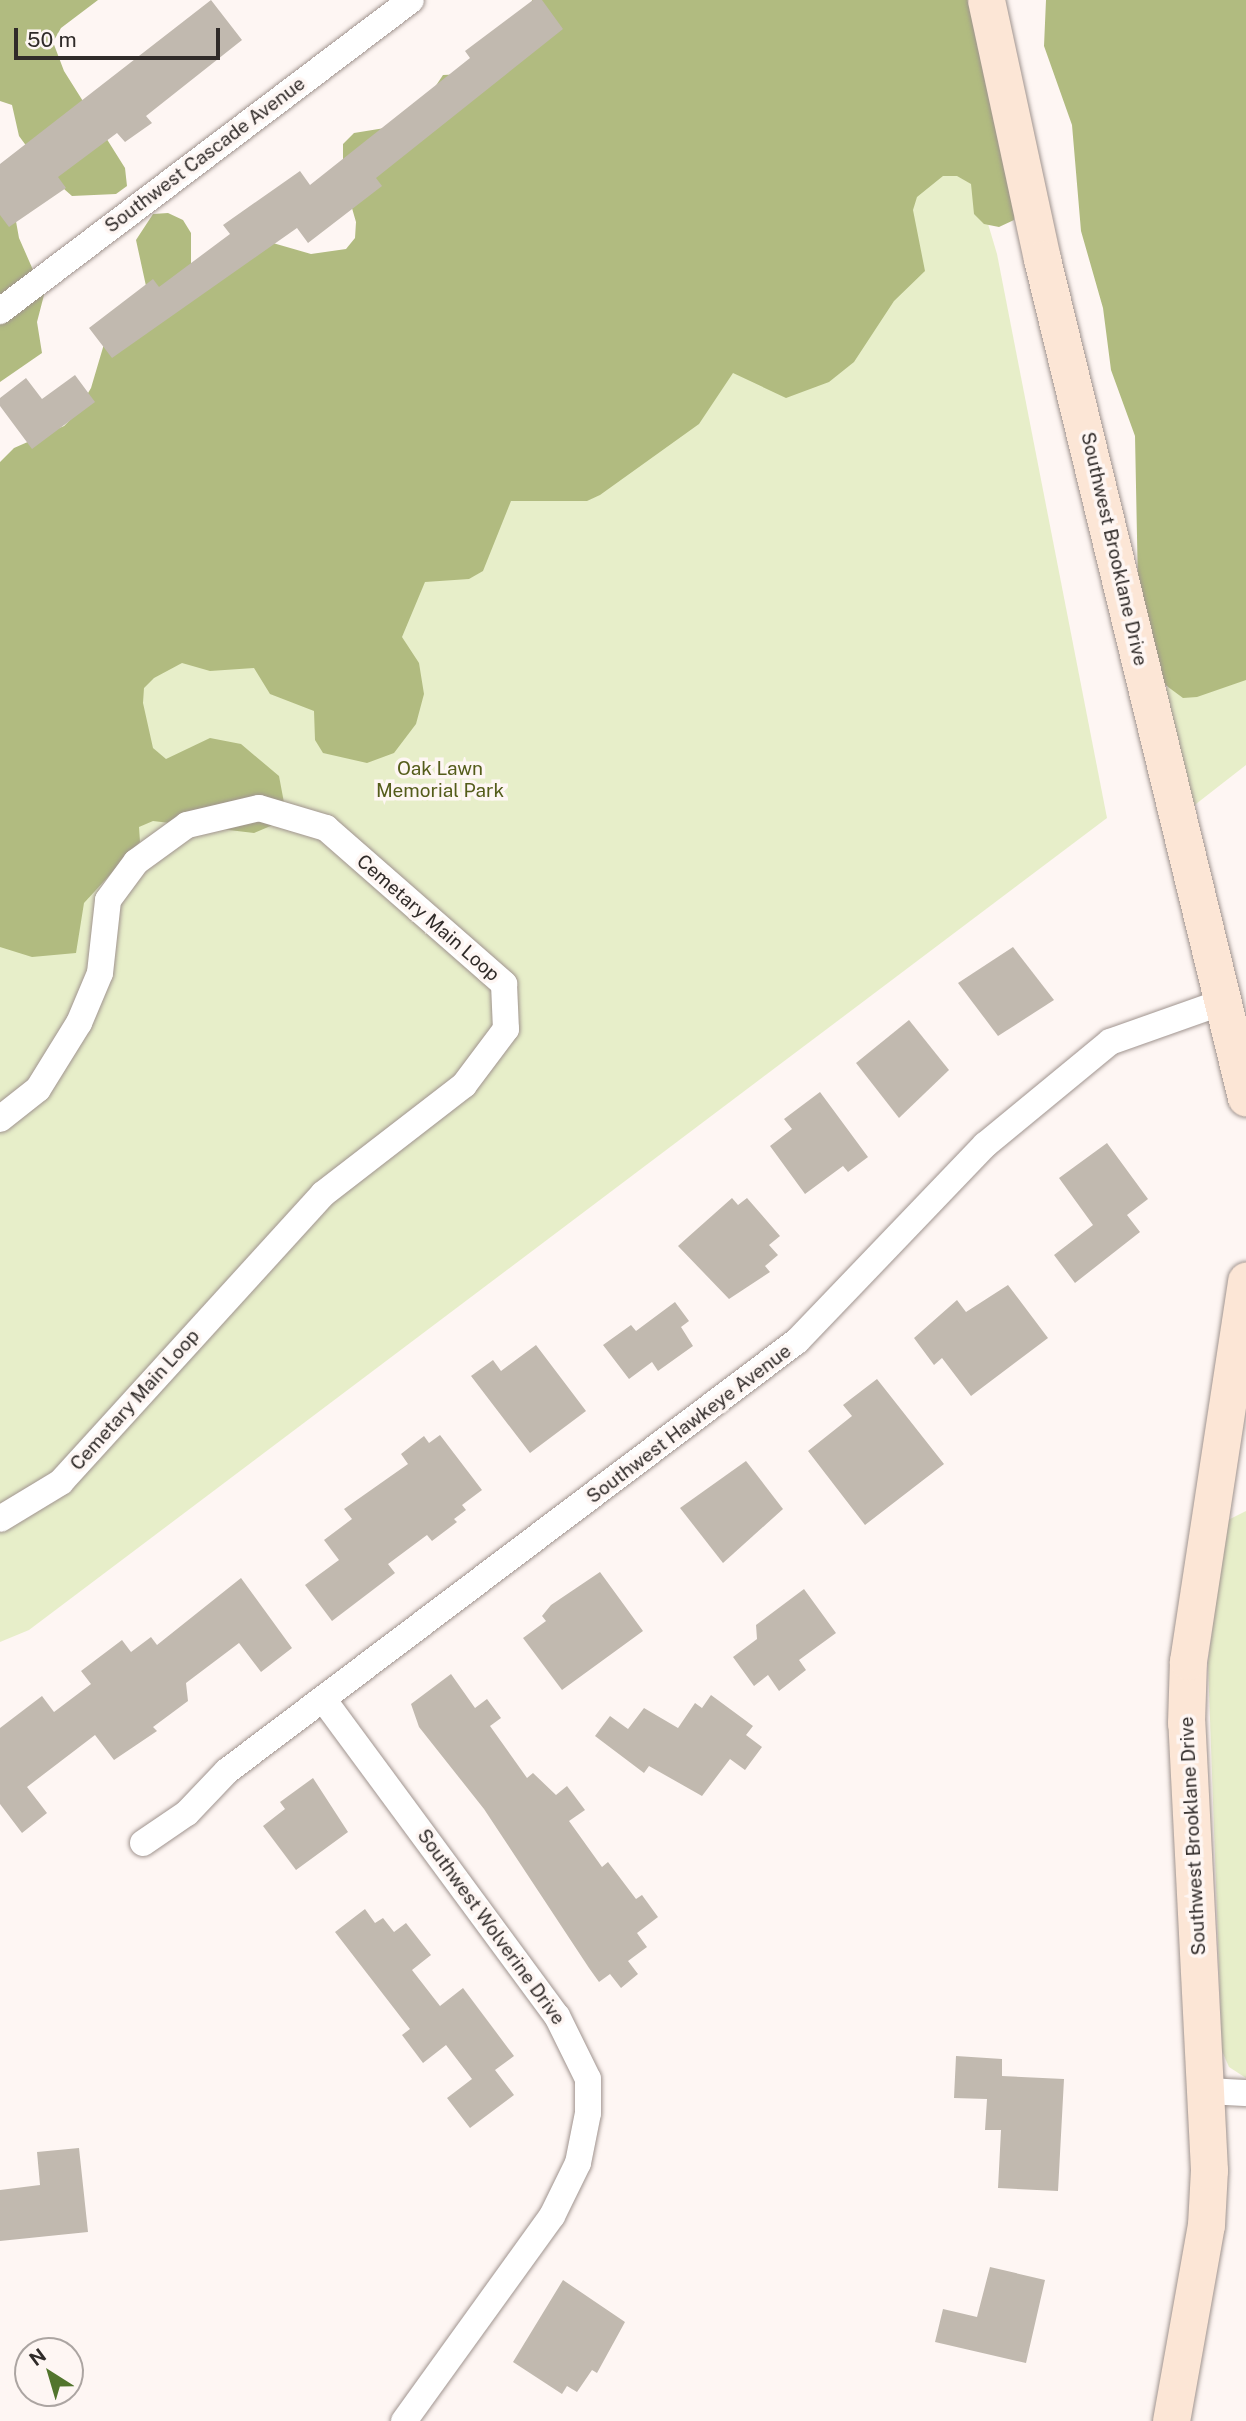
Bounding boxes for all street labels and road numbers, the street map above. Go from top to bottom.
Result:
street label: Southwest Cascade Avenue [100,72,310,238]
street label: Southwest Brooklane Drive [1076,430,1152,668]
street label: Cemetary Main Loop [352,850,504,986]
street label: Cemetary Main Loop [66,1325,204,1475]
street label: Southwest Hawkeye Avenue [582,1340,796,1508]
street label: Southwest Brooklane Drive [1175,1716,1211,1956]
street label: Southwest Wolverine Drive [412,1825,570,2029]

